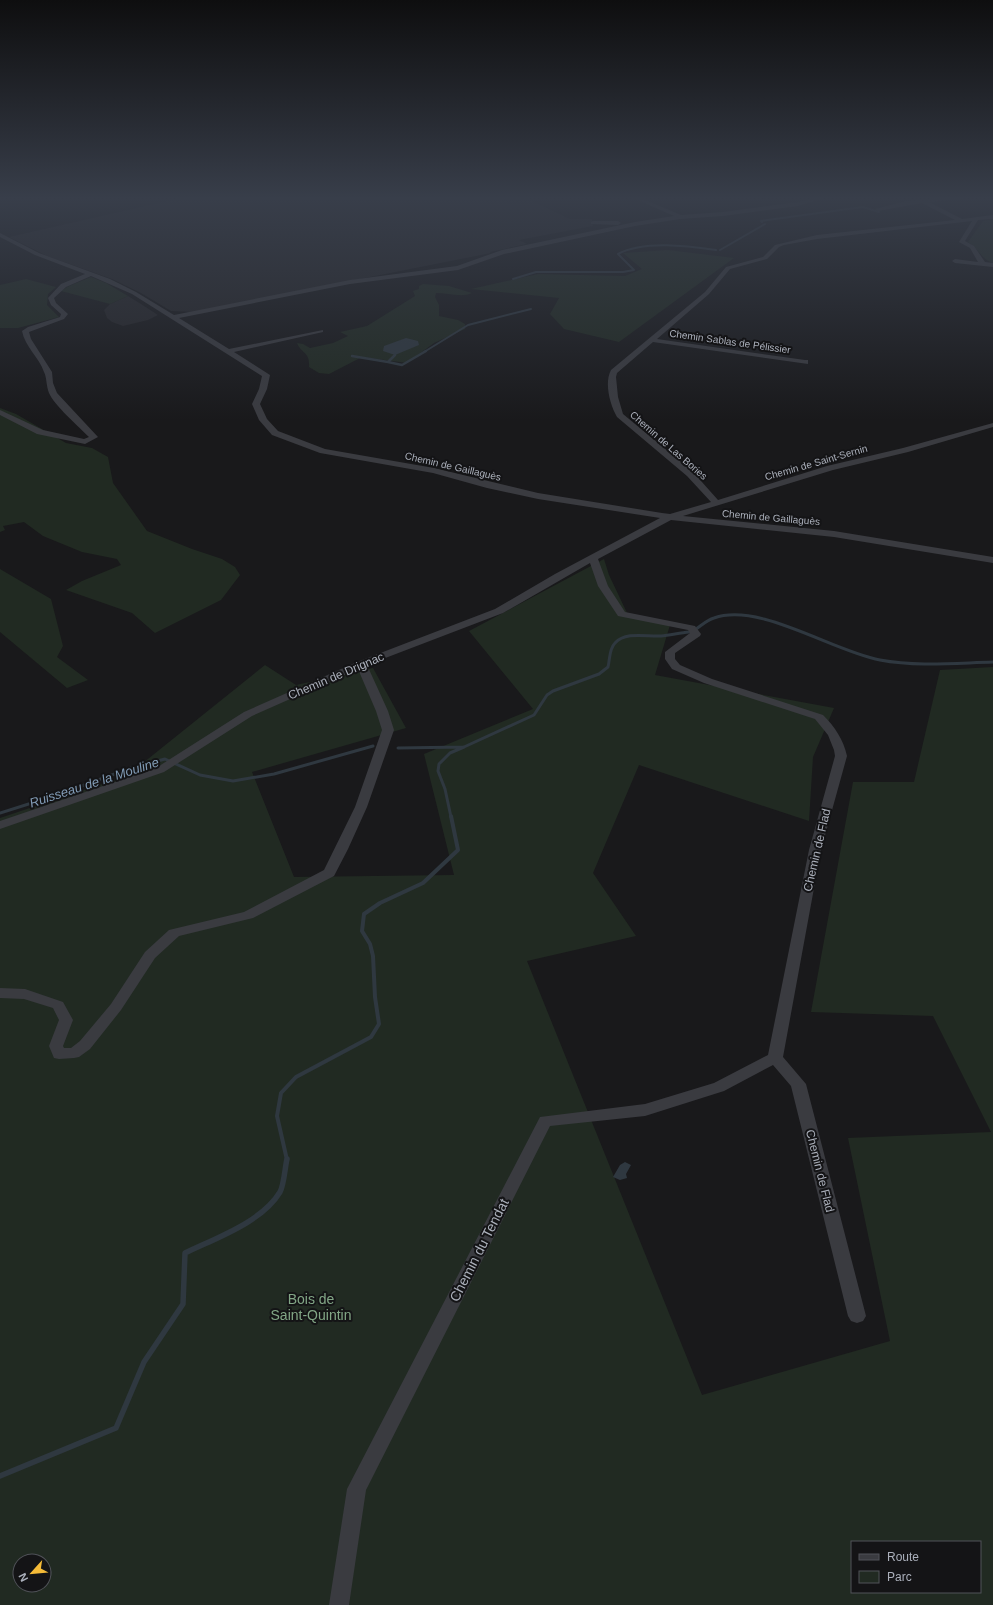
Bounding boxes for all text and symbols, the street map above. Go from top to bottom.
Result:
street label: Chemin Sablas de Pélissier [669,328,792,356]
street label: Chemin de Las Bories [628,409,709,482]
street label: Chemin de Saint-Sernin [764,443,869,482]
street label: Chemin de Gaillaguès [404,450,502,483]
street label: Chemin de Gaillaguès [721,508,820,527]
street label: Chemin de Drignac [286,649,386,703]
water label: Ruisseau de la Mouline [28,754,161,810]
street label: Chemin de Flad [801,807,833,893]
street label: Chemin de Flad [803,1128,837,1214]
street label: Chemin du Tendat [446,1196,512,1304]
park label: Bois de Saint-Quintin [271,1291,351,1323]
legend [851,1541,981,1593]
text: Route [887,1550,919,1564]
north arrow [12,1553,52,1593]
text: Parc [887,1570,912,1584]
text: N [16,1571,30,1584]

